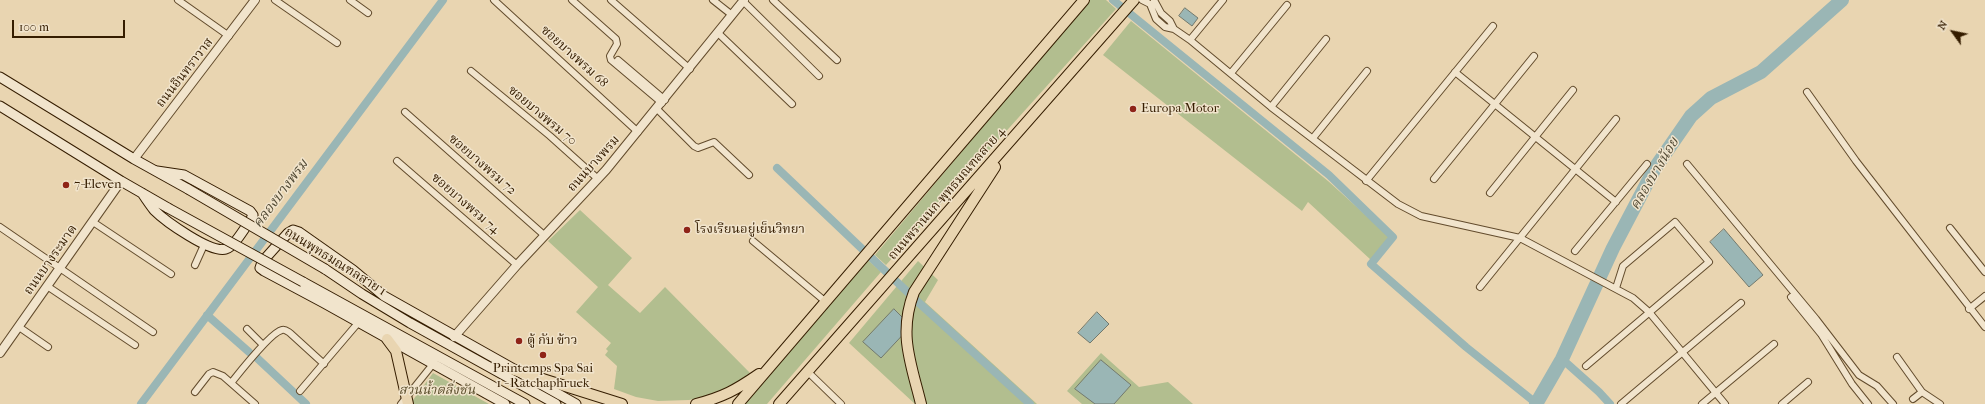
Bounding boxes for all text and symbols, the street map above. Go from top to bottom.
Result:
scale bar [14,12,127,38]
north arrow [1933,12,1973,52]
text: N [1935,18,1950,32]
text: 100 m [19,20,49,34]
street label: ซอยบางพรม 68 [537,23,611,91]
street label: ถนนอินทราวาส [153,35,217,111]
street label: ซอยบางพรม 70 [505,83,579,149]
place label: Europa Motor [1141,101,1219,117]
marker: Europa Motor [1128,104,1138,114]
street label: ถนนพรานนก-พุทธมณฑลสาย 4 [885,124,1009,264]
street label: ซอยบางพรม 72 [445,131,519,199]
street label: ถนนบางพรม [565,133,623,195]
water label: คลองบางน้อย [1627,135,1683,213]
water label: คลองบางพรม [250,156,312,232]
street label: ซอยบางพรม 74 [428,170,502,238]
place label: 7-Eleven [74,177,122,193]
marker: 7-Eleven [61,180,71,190]
street label: ถนนบางระมาด [21,222,81,298]
place label: โรงเรียนอยู่เย็นวิทยา [695,222,805,238]
street label: ถนนพุทธมณฑลสาย 1 [281,224,389,300]
marker: โรงเรียนอยู่เย็นวิทยา [682,225,692,235]
place label: ตู้ กับ ข้าว [527,333,577,349]
marker: ตู้ กับ ข้าว [514,336,524,346]
marker: Printemps Spa Sai 1 - Ratchaphruek [538,350,548,360]
place label: Printemps Spa Sai 1 - Ratchaphruek [493,361,593,392]
park label: สวนน้ำตลิ่งชัน [399,383,475,399]

